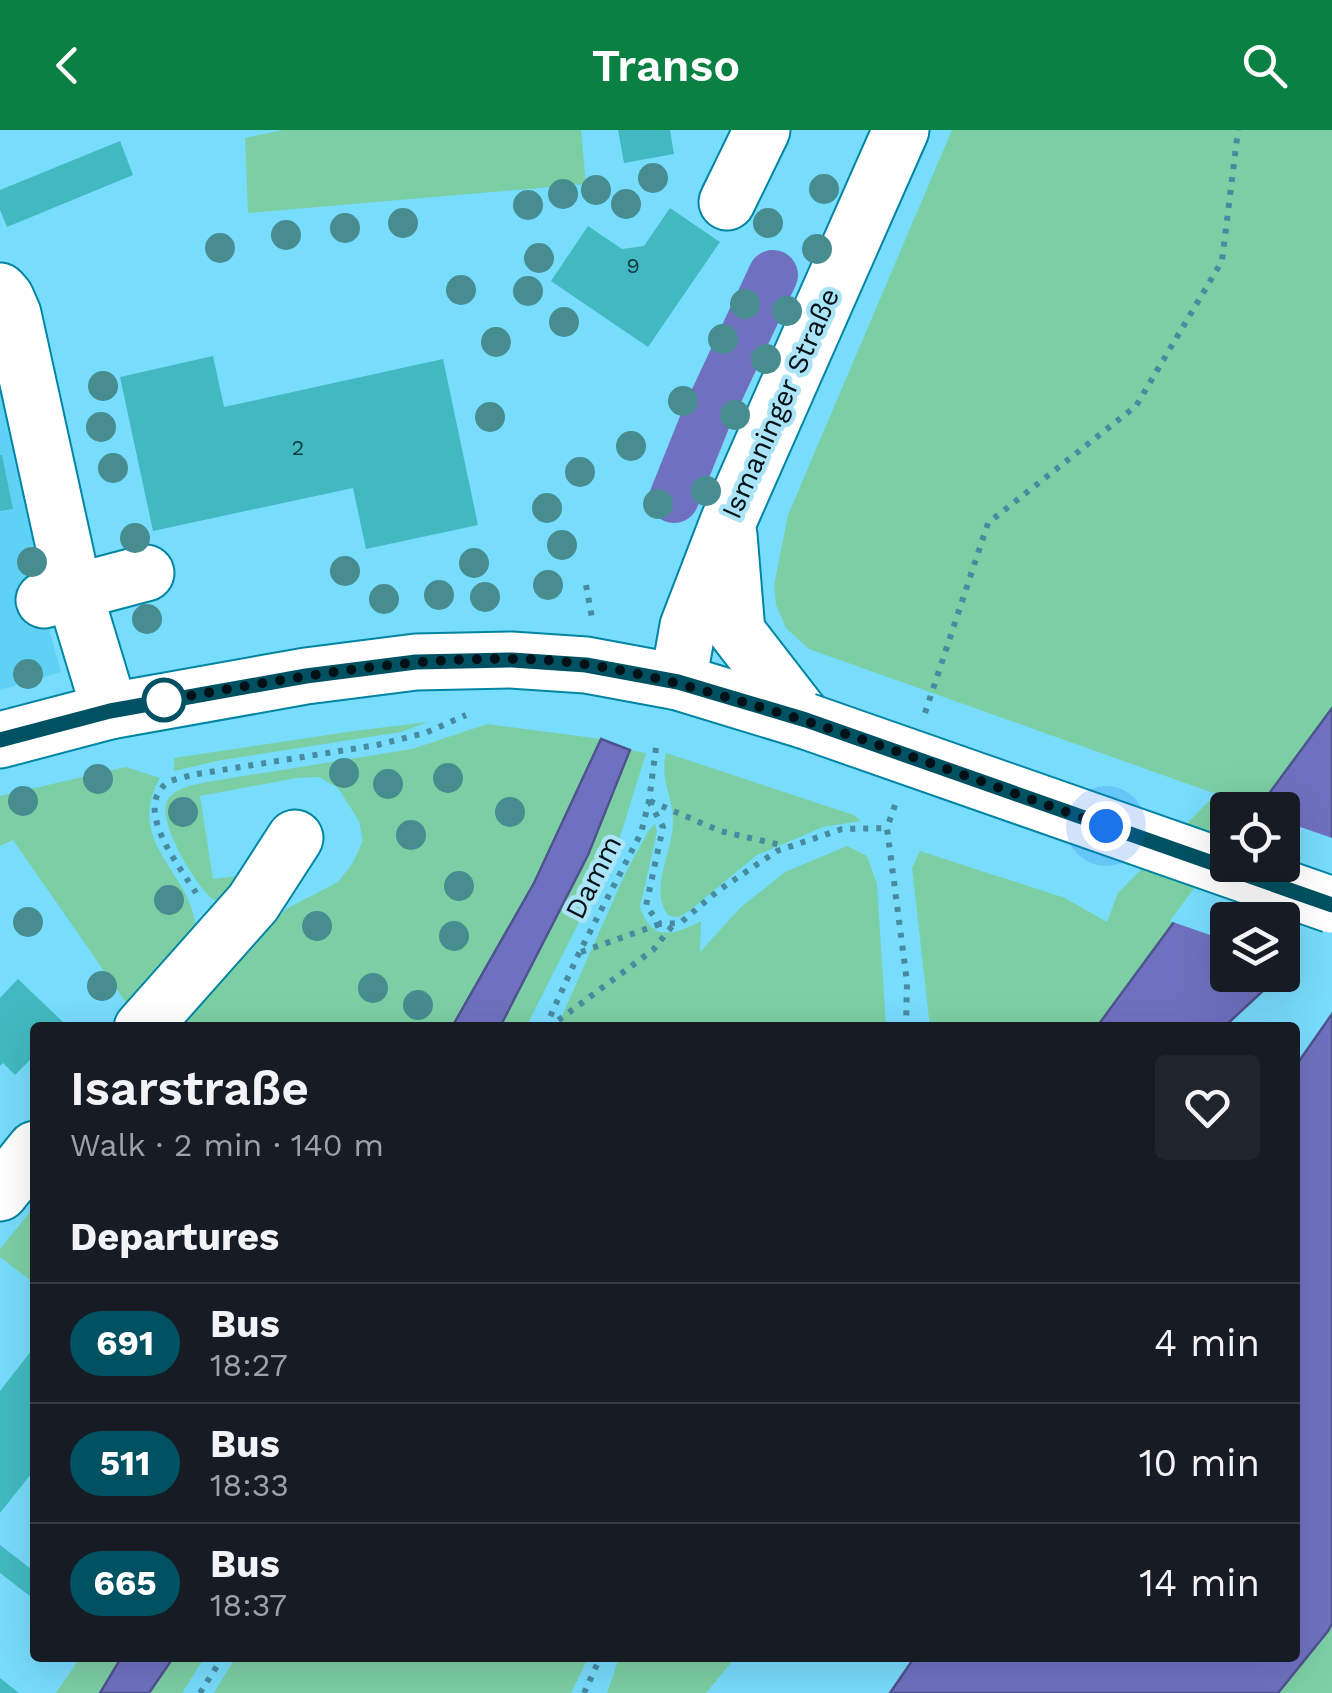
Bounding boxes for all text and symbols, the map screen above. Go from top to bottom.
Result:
icon: back [40,38,95,93]
icon: search [1237,38,1292,93]
text: Transo [592,39,740,92]
house number: 9 [626,253,640,278]
street label: Ismaninger Straße [715,283,846,524]
house number: 2 [292,435,304,460]
unlabelled marker [143,679,185,721]
map controls [1210,792,1300,992]
button: locate [1210,792,1300,882]
your location [1081,801,1131,851]
street label: Damm [558,830,628,925]
button: layers [1210,902,1300,992]
button: heart [1155,1055,1260,1160]
text: Isarstraße [70,1060,309,1117]
text: Walk · 2 min · 140 m [70,1126,384,1164]
text: Departures [70,1215,279,1259]
text: Bus [210,1302,280,1346]
text: 4 min [1154,1321,1260,1365]
text: 691 [96,1322,154,1364]
text: 18:27 [210,1346,288,1384]
text: Bus [210,1422,280,1466]
text: 10 min [1139,1441,1260,1485]
text: 511 [100,1442,150,1484]
text: 18:33 [210,1466,289,1504]
text: Bus [210,1542,280,1586]
text: 14 min [1139,1561,1260,1605]
text: 665 [93,1562,157,1604]
text: 18:37 [210,1586,287,1624]

